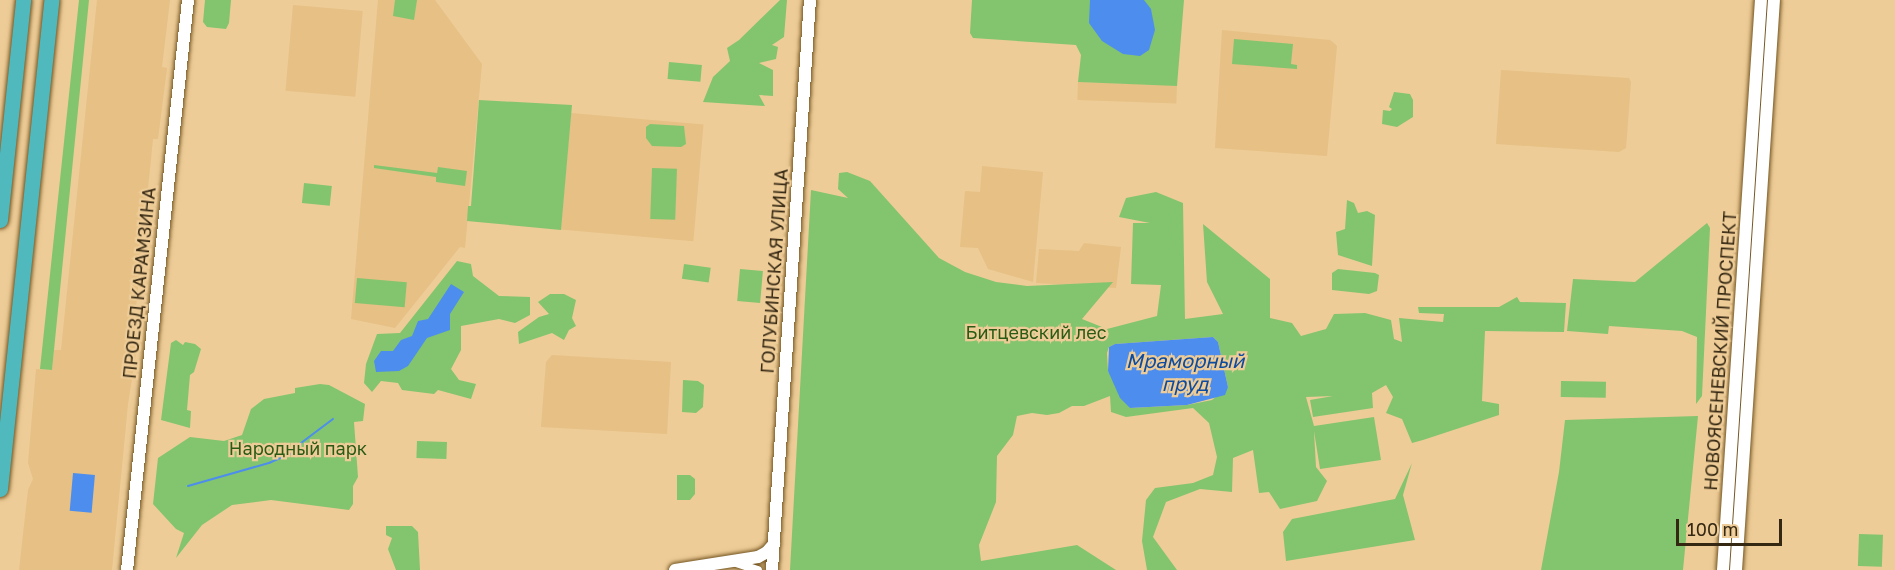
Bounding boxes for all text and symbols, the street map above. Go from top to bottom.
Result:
street label: ГОЛУБИНСКАЯ УЛИЦА [756,168,792,374]
street label: ПРОЕЗД КАРАМЗИНА [118,186,160,380]
street label: НОВОЯСЕНЕВСКИЙ ПРОСПЕКТ [1699,211,1741,491]
park label: Битцевский лес [966,321,1106,343]
water label: Мраморный пруд [1126,348,1244,395]
park label: Народный парк [229,437,367,459]
scale bar [1679,507,1786,545]
text: 100 m [1687,518,1738,540]

